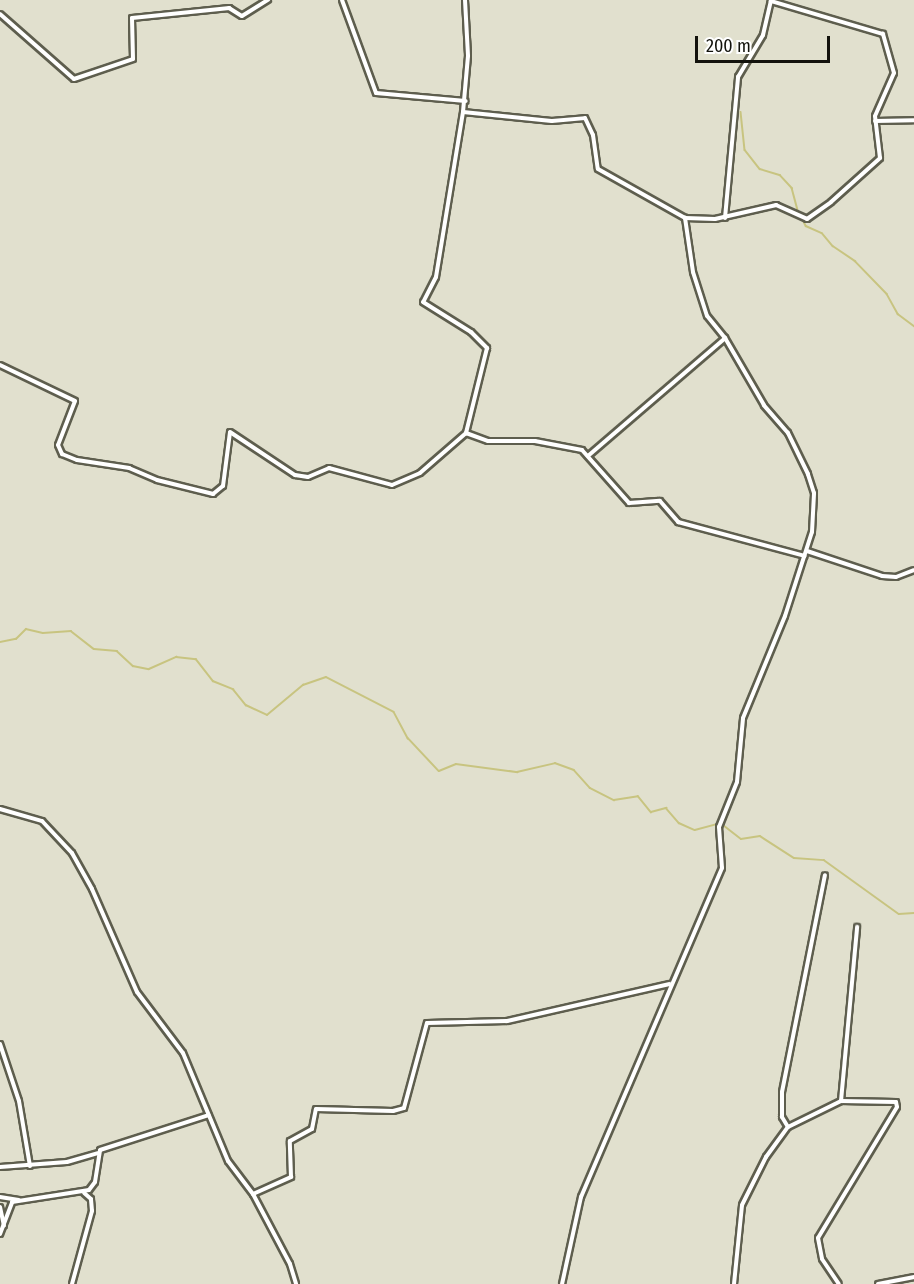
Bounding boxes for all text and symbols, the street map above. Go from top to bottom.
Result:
scale bar [698,24,833,62]
text: 200 m [706,35,751,57]

